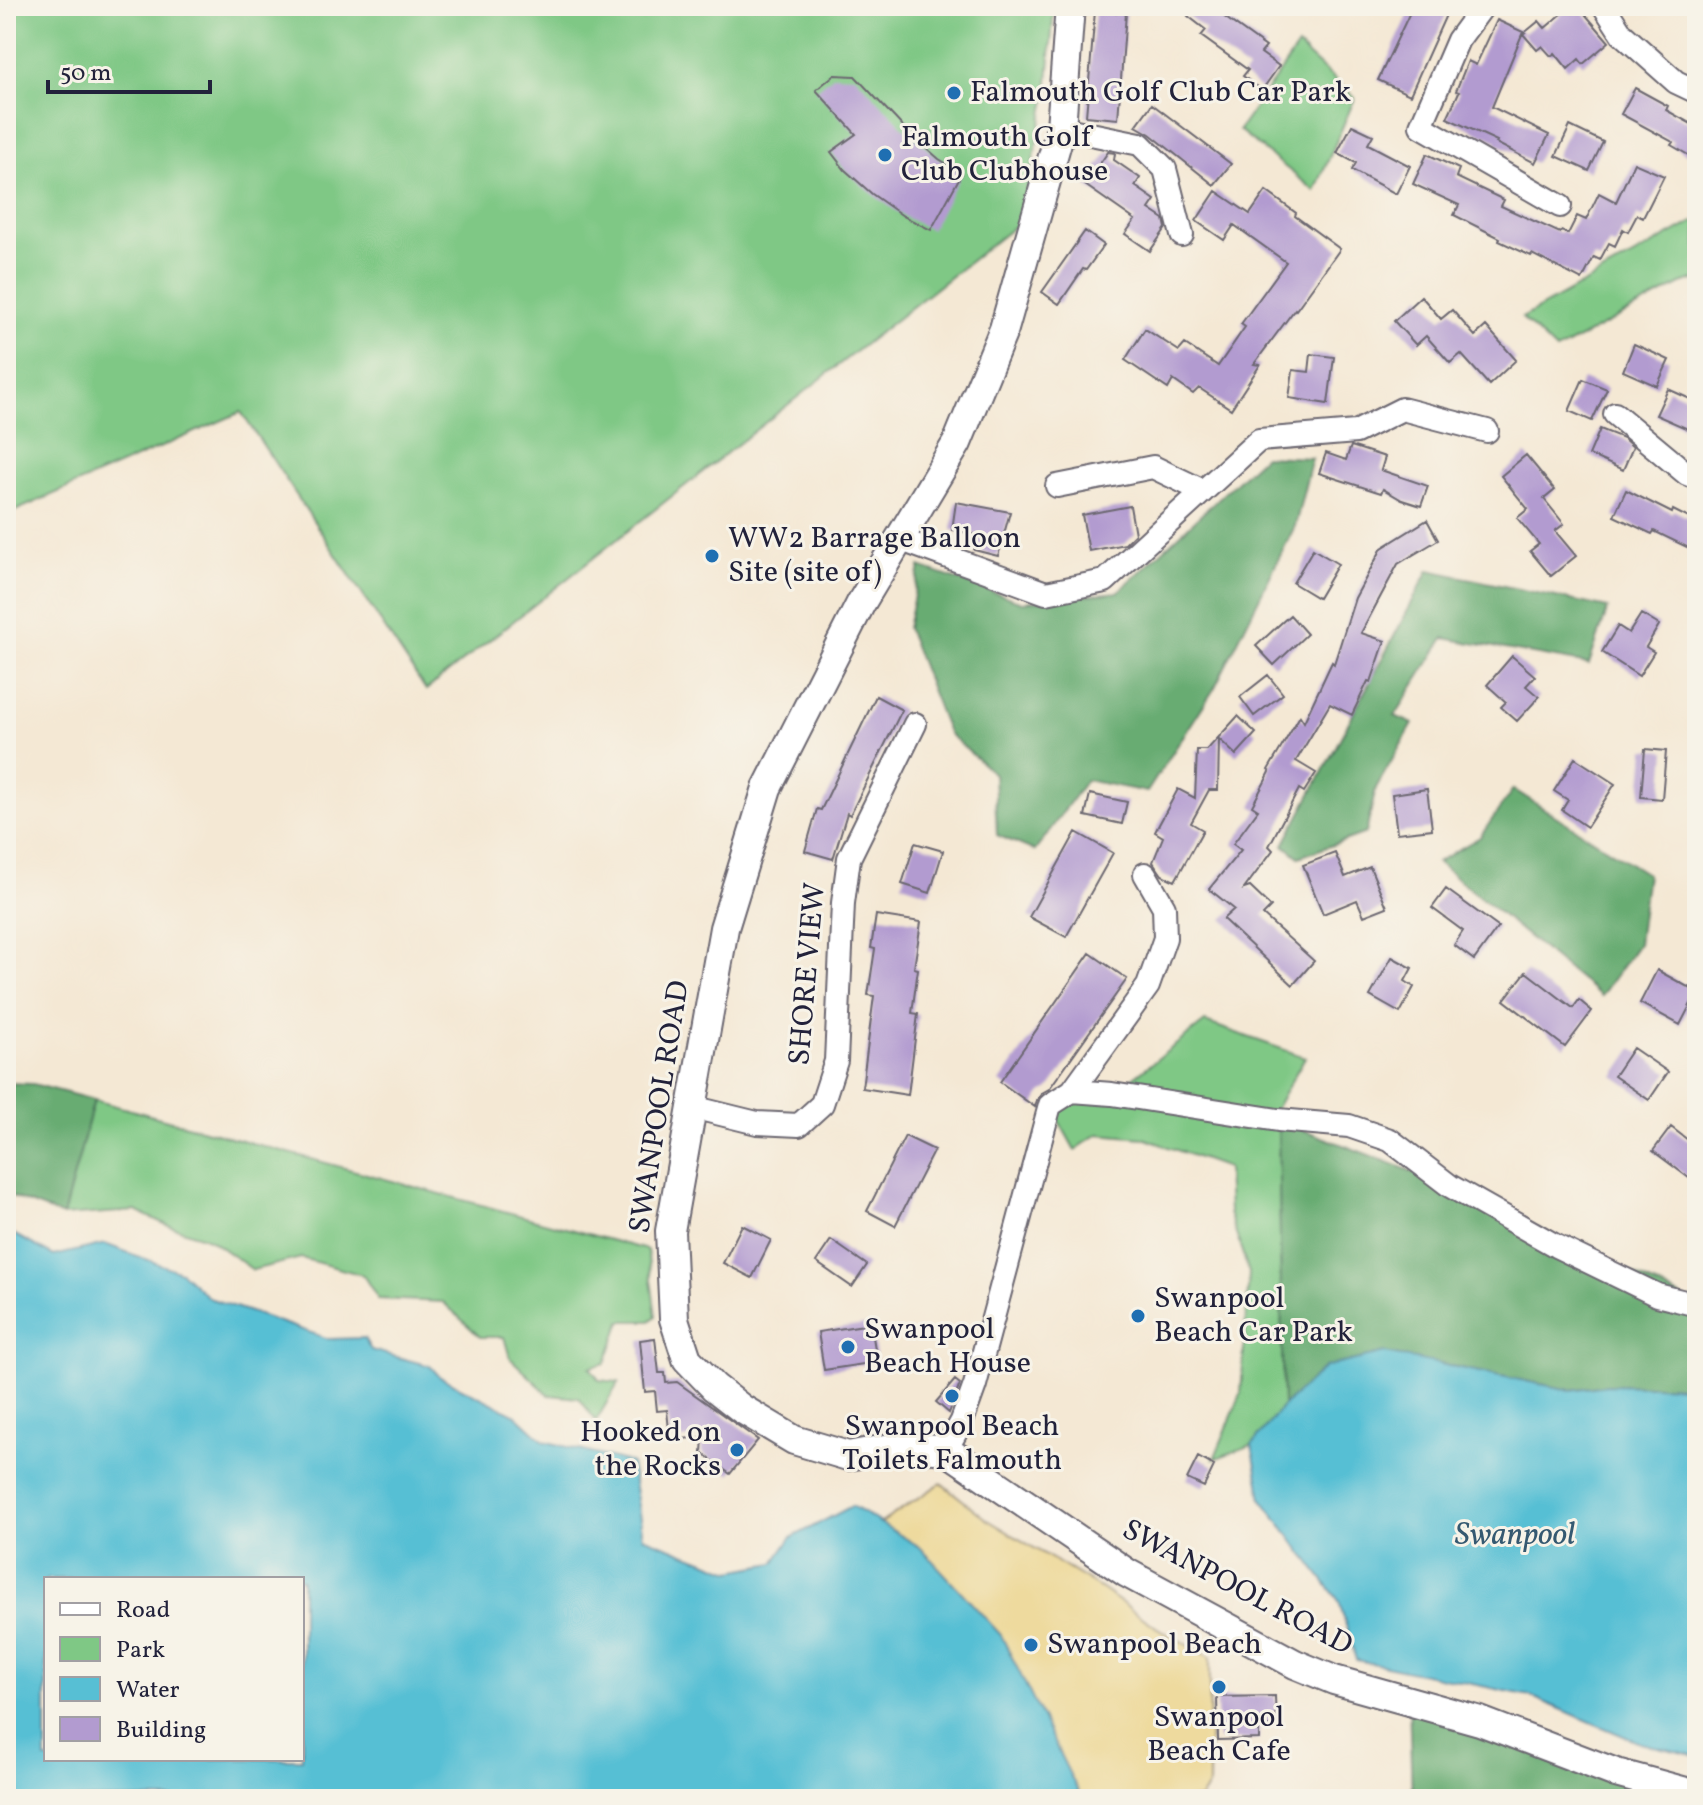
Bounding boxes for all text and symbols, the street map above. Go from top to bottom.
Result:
scale bar [48,44,210,94]
text: 50 m [60,57,112,91]
place label: Falmouth Golf Club Car Park [970,72,1351,114]
marker: Falmouth Golf Club Car Park [945,84,963,102]
place label: Falmouth Golf Club Clubhouse [901,117,1108,193]
marker: Falmouth Golf Club Clubhouse [876,146,894,164]
place label: WW2 Barrage Balloon Site (site of) [728,518,1021,594]
marker: WW2 Barrage Balloon Site (site of) [703,547,721,565]
street label: SHORE VIEW [779,881,837,1067]
street label: SWANPOOL ROAD [619,978,701,1236]
place label: Swanpool Beach Car Park [1154,1278,1353,1354]
marker: Swanpool Beach Car Park [1129,1307,1147,1325]
place label: Swanpool Beach House [864,1309,1031,1385]
marker: Swanpool Beach House [839,1338,857,1356]
marker: Swanpool Beach Toilets Falmouth [943,1387,961,1405]
place label: Swanpool Beach Toilets Falmouth [842,1406,1062,1482]
place label: Hooked on the Rocks [580,1412,721,1488]
marker: Hooked on the Rocks [728,1441,746,1459]
street label: SWANPOOL ROAD [1114,1510,1360,1666]
water label: Swanpool [1455,1514,1575,1558]
legend [44,1577,304,1761]
text: Road [116,1594,170,1628]
place label: Swanpool Beach [1047,1624,1262,1666]
text: Park [116,1634,165,1668]
marker: Swanpool Beach [1022,1636,1040,1654]
text: Water [116,1674,180,1708]
marker: Swanpool Beach Cafe [1210,1678,1228,1696]
place label: Swanpool Beach Cafe [1147,1697,1291,1773]
text: Building [116,1714,206,1748]

